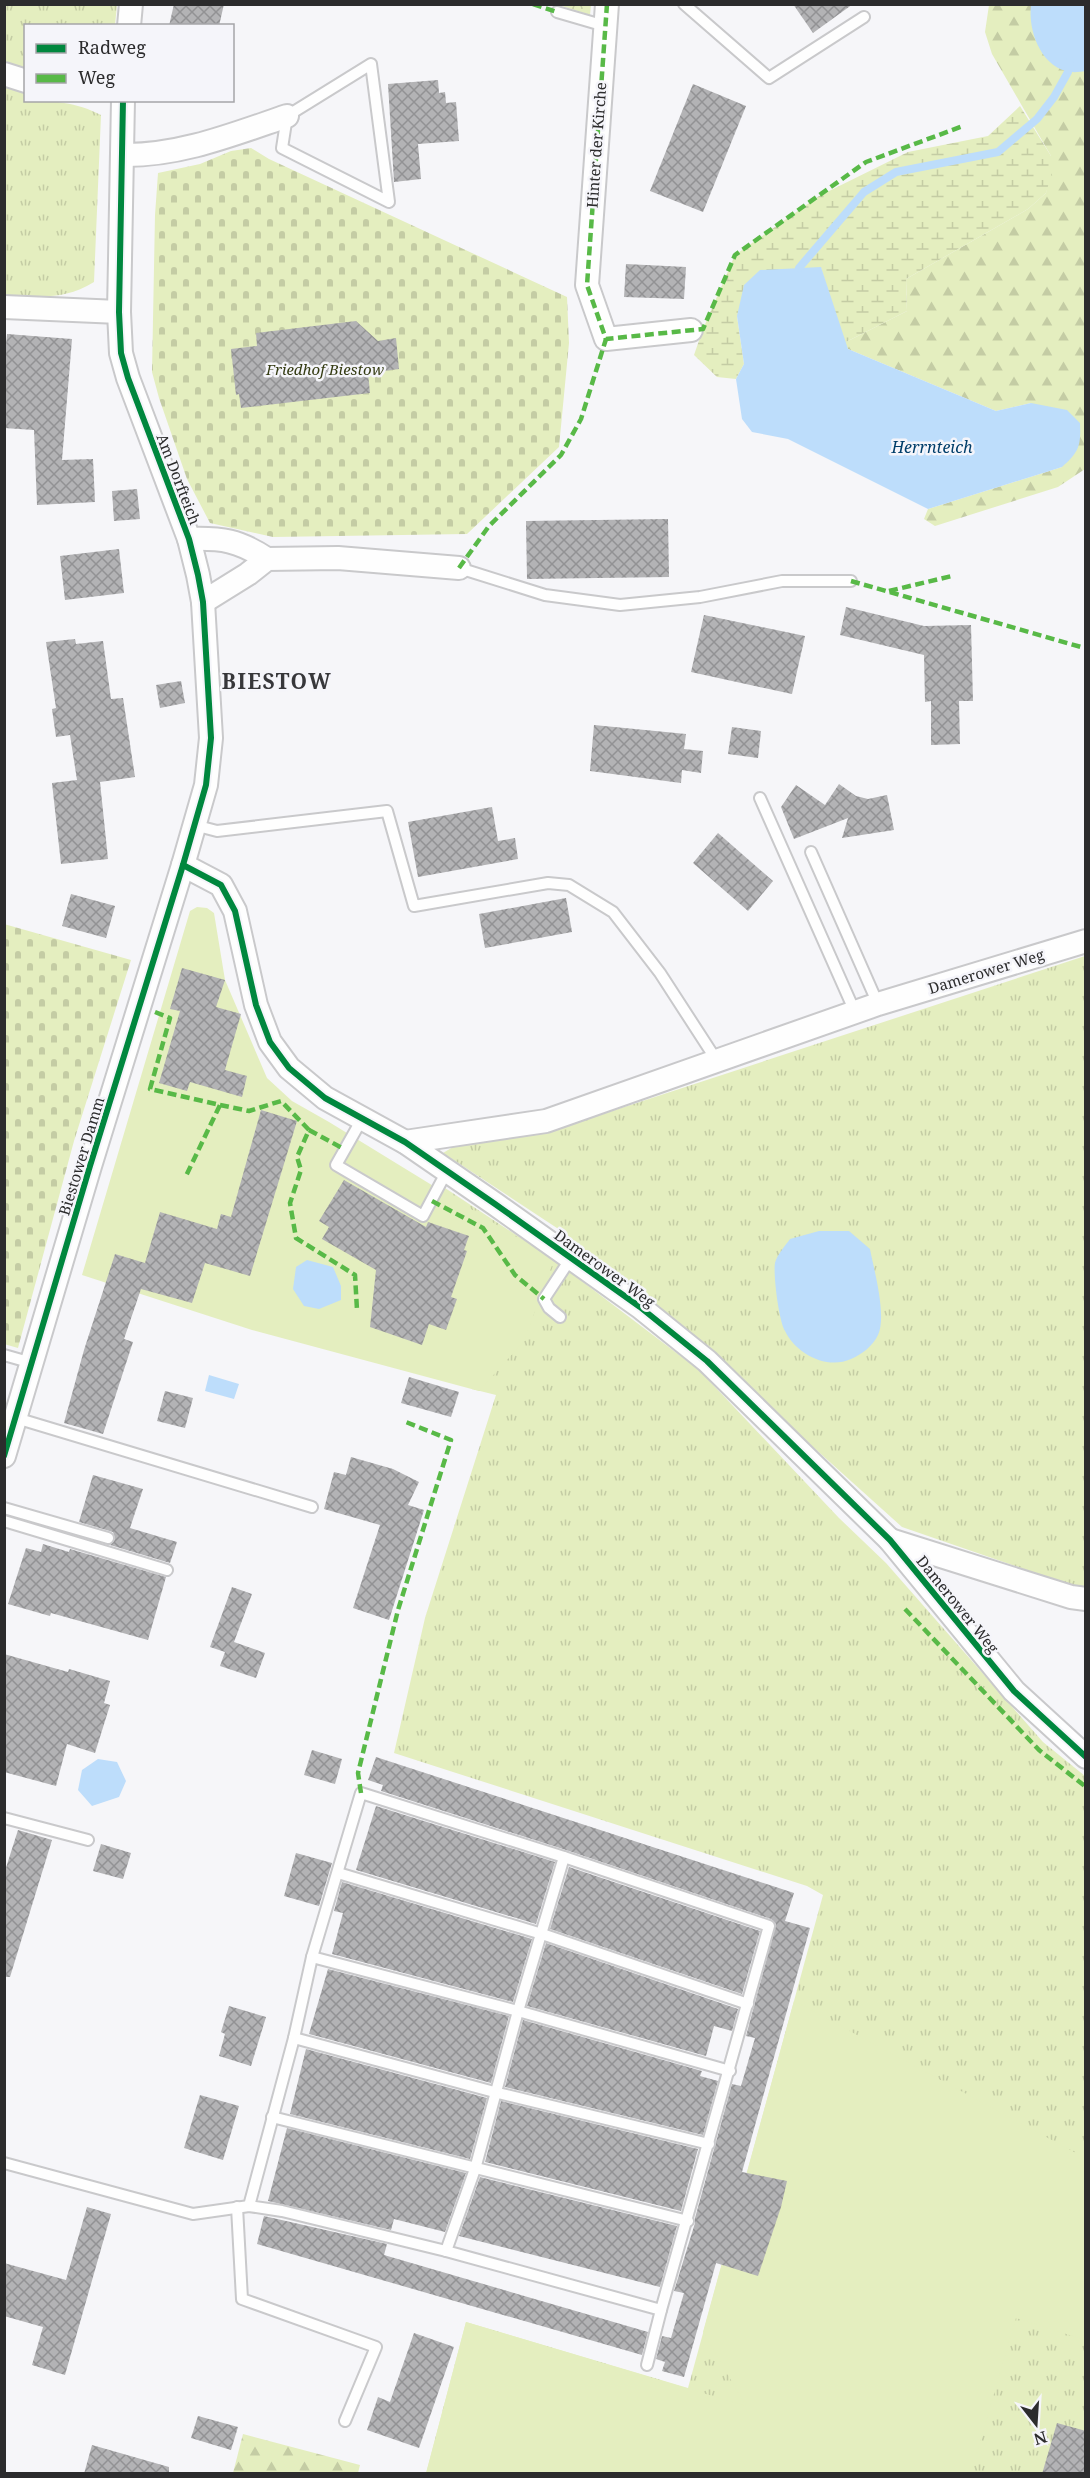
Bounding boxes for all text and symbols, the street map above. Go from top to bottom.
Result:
legend [24,24,234,102]
text: Radweg [78,35,146,59]
text: Weg [78,65,115,89]
street label: Hinter der Kirche [582,81,610,209]
park label: Friedhof Biestow [265,359,384,379]
street label: Am Dorfteich [152,431,206,528]
water label: Herrnteich [890,436,973,458]
district label: BIESTOW [222,667,332,695]
street label: Damerower Weg [926,944,1046,998]
street label: Biestower Damm [53,1094,109,1218]
street label: Damerower Weg [551,1225,659,1311]
street label: Damerower Weg [912,1551,1004,1657]
north arrow [1006,2394,1066,2454]
text: N [1031,2426,1050,2451]

